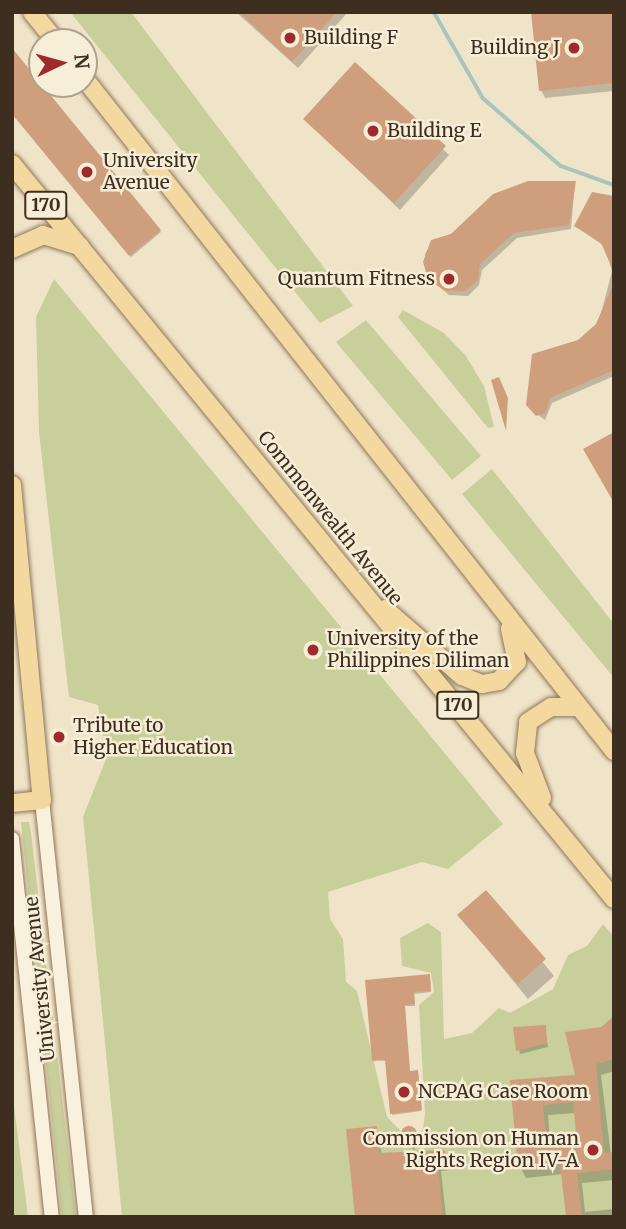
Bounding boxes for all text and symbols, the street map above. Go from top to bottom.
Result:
place label: Building F [304,27,398,49]
north arrow [28,28,98,98]
marker: Building F [282,30,298,46]
place label: Building J [470,37,560,59]
marker: Building J [566,40,582,56]
text: N [69,53,95,70]
place label: Building E [387,120,482,142]
marker: Building E [365,123,381,139]
place label: University Avenue [103,150,198,194]
marker: University Avenue [77,162,97,182]
road number: 170 [23,190,69,220]
place label: Quantum Fitness [278,268,435,290]
marker: Quantum Fitness [441,271,457,287]
street label: Commonwealth Avenue [253,426,407,610]
place label: University of the Philippines Diliman [327,628,509,672]
marker: University of the Philippines Diliman [305,642,321,658]
road number: 170 [435,690,481,720]
place label: Tribute to Higher Education [73,715,233,759]
marker: Tribute to Higher Education [51,729,67,745]
street label: University Avenue [20,895,60,1063]
place label: NCPAG Case Room [418,1081,588,1103]
marker: NCPAG Case Room [396,1084,412,1100]
place label: Commission on Human Rights Region IV-A [363,1128,579,1172]
marker: Commission on Human Rights Region IV-A [585,1142,601,1158]

